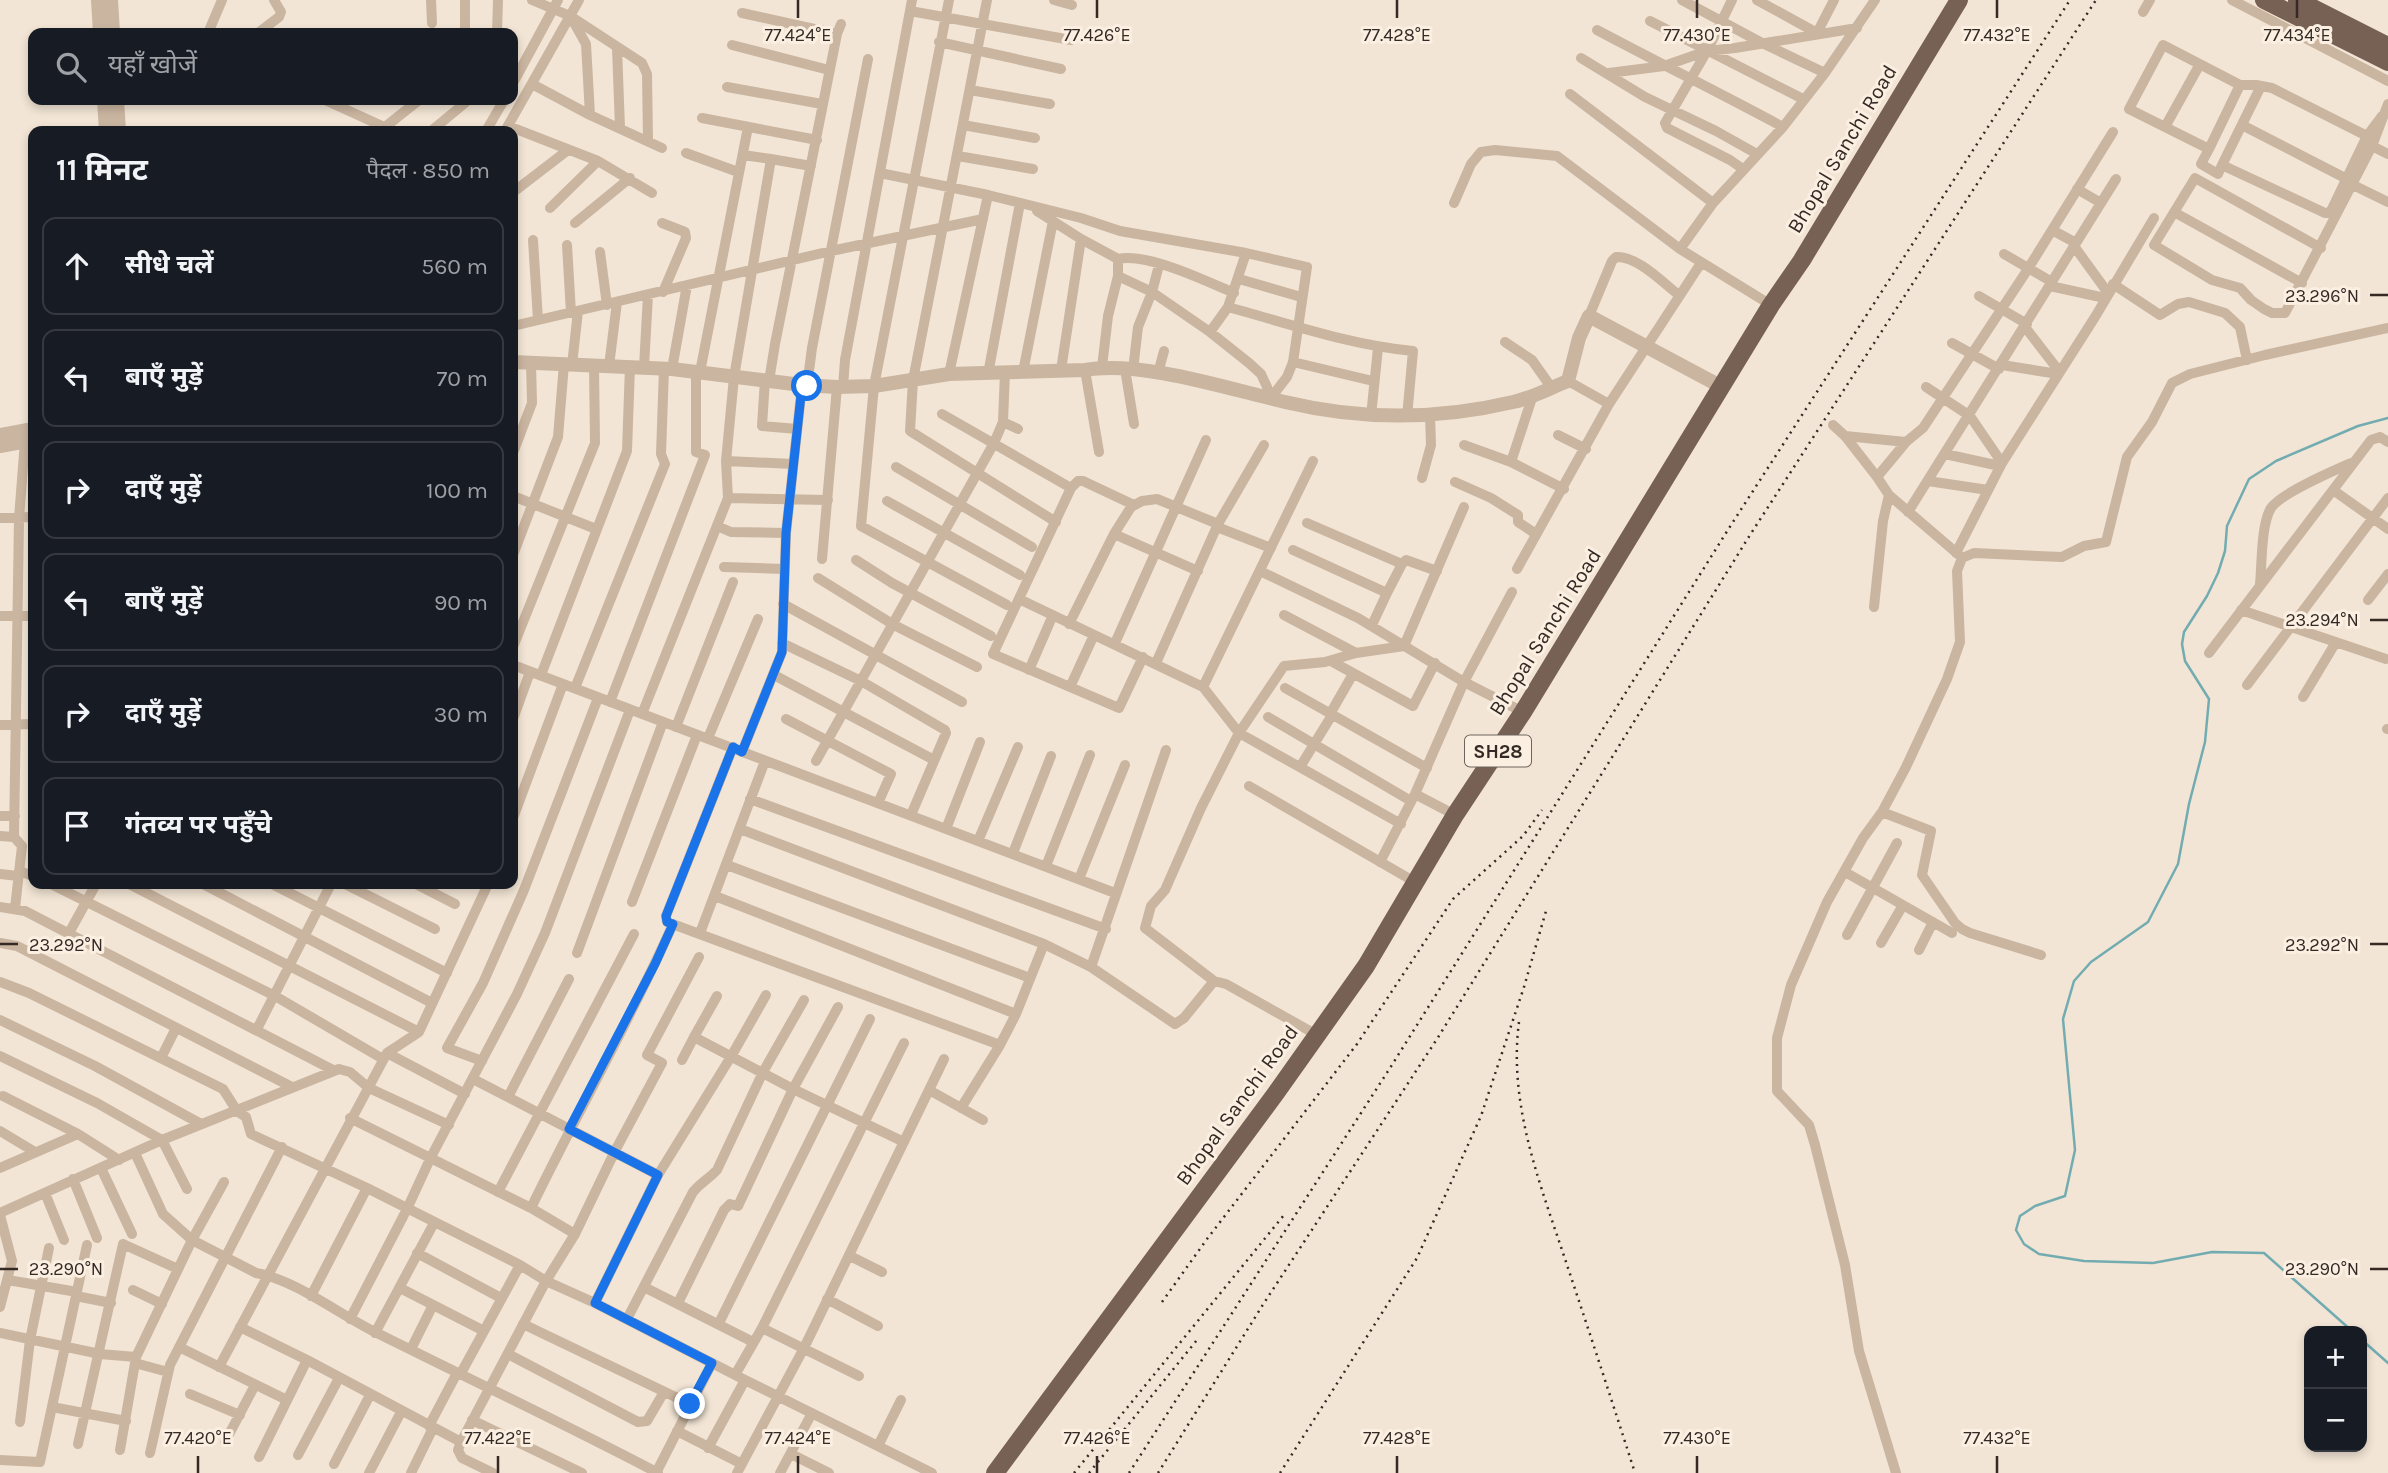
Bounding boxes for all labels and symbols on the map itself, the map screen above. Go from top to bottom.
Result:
text: 77.424°E [765,24,831,46]
text: 77.426°E [1063,24,1131,46]
text: 77.428°E [1363,24,1431,46]
text: 77.430°E [1663,24,1731,46]
text: 77.432°E [1963,24,2031,46]
text: 77.434°E [2263,24,2331,46]
street label: Bhopal Sanchi Road [1782,61,1902,237]
text: 23.296°N [2285,285,2359,307]
route start [791,370,822,401]
street label: Bhopal Sanchi Road [1484,544,1606,720]
text: 23.294°N [2285,609,2359,631]
road number: SH28 [1465,736,1531,766]
text: 23.292°N [29,934,103,956]
text: 23.292°N [2285,934,2359,956]
street label: Bhopal Sanchi Road [1171,1020,1303,1190]
text: 23.290°N [29,1258,103,1280]
text: 23.290°N [2285,1258,2359,1280]
route end [674,1388,705,1419]
text: 77.420°E [164,1427,232,1449]
text: 77.422°E [464,1427,532,1449]
text: 77.424°E [765,1427,831,1449]
text: 77.426°E [1063,1427,1131,1449]
text: 77.428°E [1363,1427,1431,1449]
text: 77.430°E [1663,1427,1731,1449]
text: 77.432°E [1963,1427,2031,1449]

